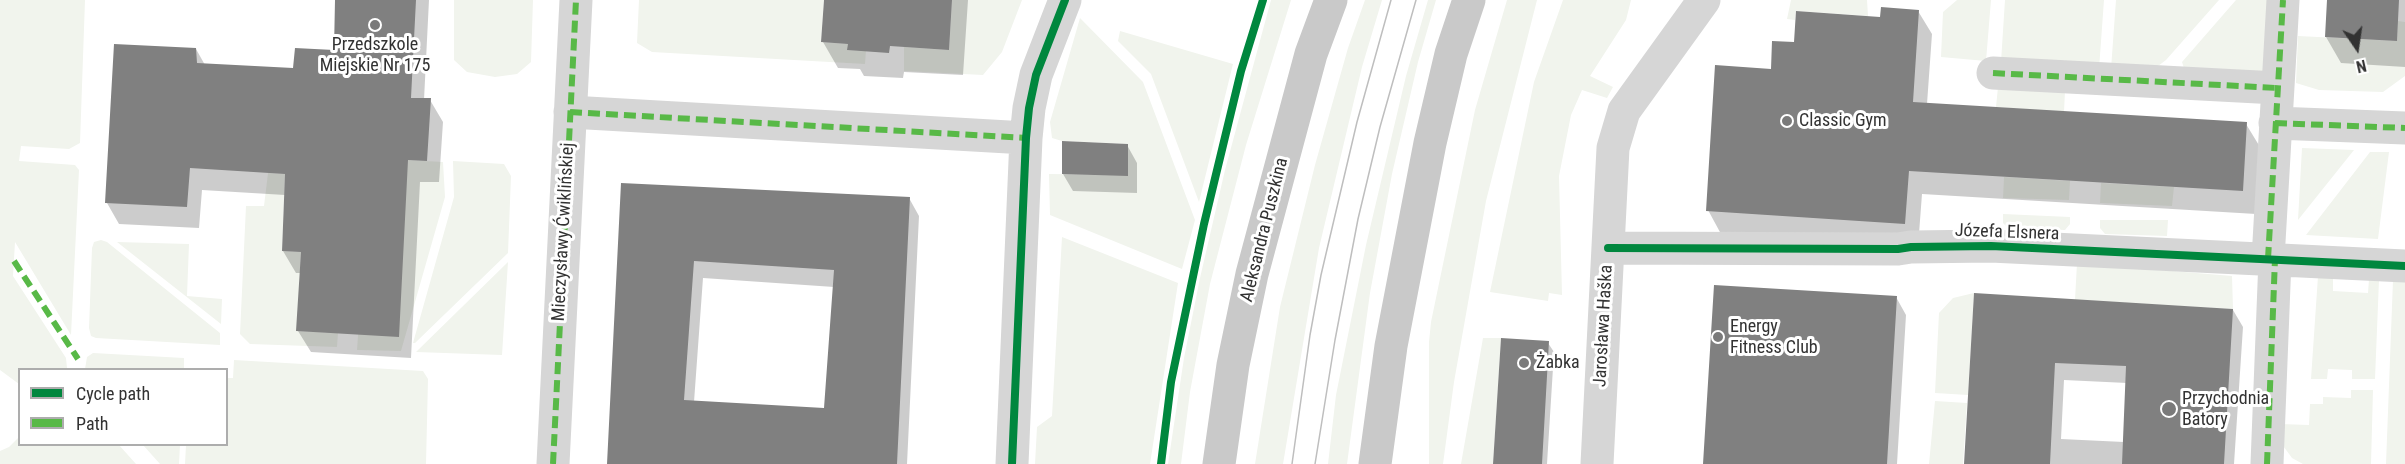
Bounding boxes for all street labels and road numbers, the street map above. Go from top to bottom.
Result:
street label: Mieczysławy Ćwiklińskiej [549,142,579,322]
street label: Aleksandra Puszkina [1237,156,1293,304]
street label: Józefa Elsnera [1954,220,2060,246]
street label: Jarosława Haška [1590,264,1618,388]

